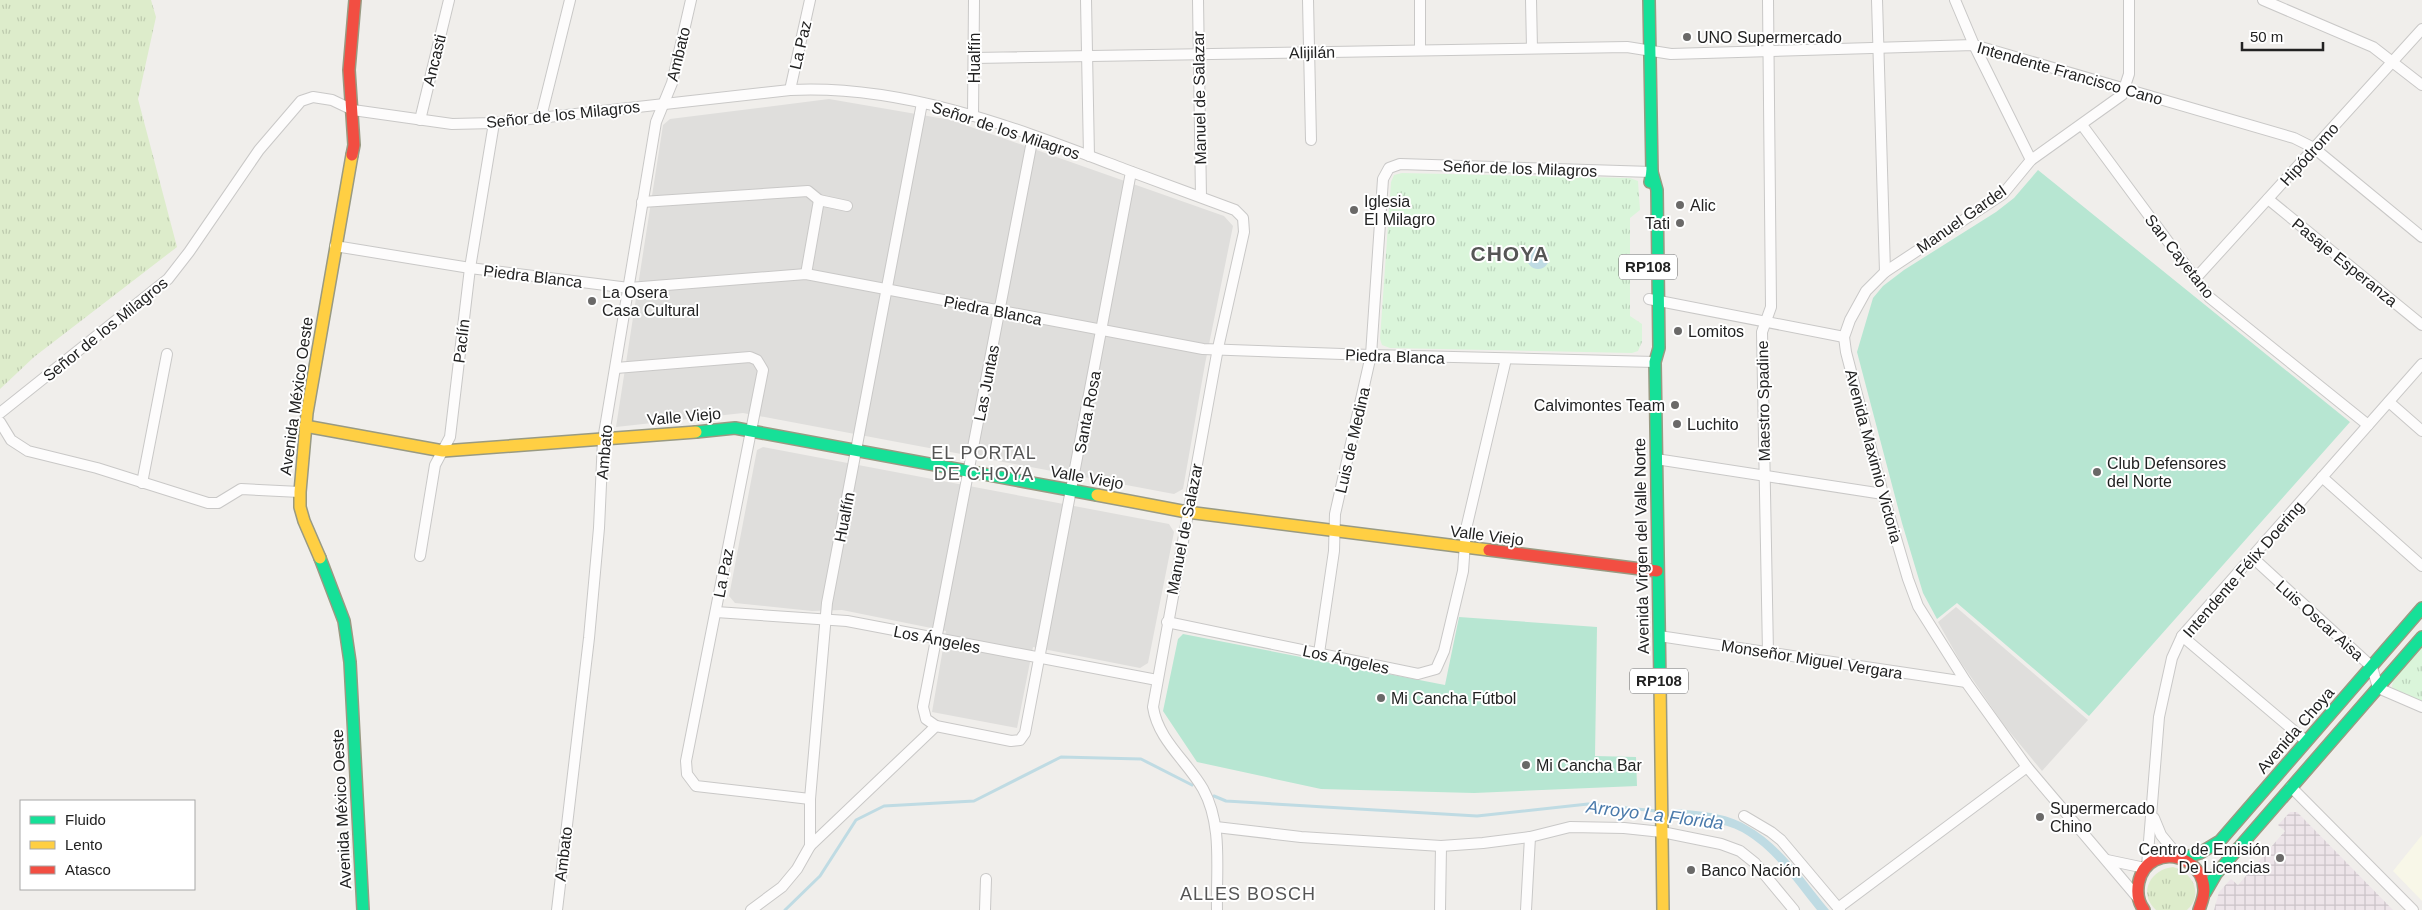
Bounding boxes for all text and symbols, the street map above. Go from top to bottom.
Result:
street label: La Paz [787,19,814,71]
scale bar [2242,20,2323,52]
street label: Ambato [664,25,693,83]
text: 50 m [2250,28,2283,45]
place label: UNO Supermercado [1697,29,1842,46]
street label: Manuel de Salazar [1190,30,1209,165]
marker: UNO Supermercado [1681,31,1693,43]
street label: Ancasti [420,33,449,88]
street label: Hualfín [966,33,983,83]
street label: Intendente Francisco Cano [1975,39,2165,108]
street label: Alijilán [1289,44,1335,61]
street label: Señor de los Milagros [485,98,641,131]
street label: Señor de los Milagros [930,98,1082,162]
street label: Hipódromo [2277,119,2342,189]
street label: Señor de los Milagros [1442,157,1598,180]
street label: Manuel Gardel [1913,182,2009,256]
place label: Iglesia El Milagro [1364,193,1435,228]
place label: Alic [1690,197,1716,214]
marker: Alic [1674,199,1686,211]
marker: Iglesia El Milagro [1348,204,1360,216]
street label: San Cayetano [2142,211,2218,302]
place label: Tati [1645,215,1670,232]
street label: Pasaje Esperanza [2289,215,2401,310]
marker: Tati [1674,217,1686,229]
district label: CHOYA [1471,242,1549,265]
road number: RP108 [1619,254,1677,280]
street label: Piedra Blanca [482,262,584,291]
street label: Señor de los Milagros [40,274,171,385]
place label: La Osera Casa Cultural [602,284,699,319]
street label: Piedra Blanca [942,293,1044,328]
marker: La Osera Casa Cultural [586,295,598,307]
street label: Avenida México Oeste [277,316,316,476]
street label: Paclín [450,318,473,364]
place label: Lomitos [1688,323,1744,340]
marker: Lomitos [1672,325,1684,337]
street label: Maestro Spadine [1754,340,1773,462]
street label: Las Juntas [971,343,1002,423]
street label: Piedra Blanca [1345,346,1445,367]
street label: Avenida Maximio Victoria [1842,367,1905,545]
street label: Santa Rosa [1071,369,1104,455]
street label: Luis de Medina [1332,385,1373,495]
place label: Calvimontes Team [1534,397,1665,414]
marker: Calvimontes Team [1669,399,1681,411]
street label: Valle Viejo [646,405,722,428]
place label: Luchito [1687,416,1739,433]
marker: Luchito [1671,418,1683,430]
street label: Ambato [594,424,615,480]
street label: Avenida Virgen del Valle Norte [1631,438,1652,654]
district label: EL PORTAL DE CHOYA [931,443,1037,484]
place label: Club Defensores del Norte [2107,455,2226,490]
street label: Manuel de Salazar [1163,461,1206,596]
street label: Valle Viejo [1049,463,1125,492]
marker: Club Defensores del Norte [2091,466,2103,478]
street label: Hualfín [831,491,858,544]
street label: Intendente Félix Doering [2180,498,2307,641]
street label: Valle Viejo [1449,523,1525,548]
street label: La Paz [710,547,737,599]
street label: Luis Oscar Aisa [2273,577,2367,664]
street label: Los Ángeles [892,622,982,656]
street label: Monseñor Miguel Vergara [1720,637,1904,682]
street label: Los Ángeles [1301,641,1391,677]
road number: RP108 [1630,668,1688,694]
street label: Avenida Choya [2253,684,2337,777]
place label: Mi Cancha Fútbol [1391,690,1516,707]
marker: Mi Cancha Fútbol [1375,692,1387,704]
street label: Avenida México Oeste [329,729,354,889]
place label: Mi Cancha Bar [1536,757,1642,774]
marker: Mi Cancha Bar [1520,759,1532,771]
water label: Arroyo La Florida [1584,797,1725,833]
legend [20,800,195,890]
place label: Supermercado Chino [2050,800,2155,835]
text: Fluido [65,811,106,828]
marker: Supermercado Chino [2034,811,2046,823]
street label: Ambato [552,826,575,882]
text: Lento [65,836,103,853]
place label: Centro de Emisión De Licencias [2138,841,2270,876]
marker: Centro de Emisión De Licencias [2274,852,2286,864]
text: Atasco [65,861,111,878]
place label: Banco Nación [1701,862,1801,879]
marker: Banco Nación [1685,864,1697,876]
district label: ALLES BOSCH [1180,884,1316,904]

